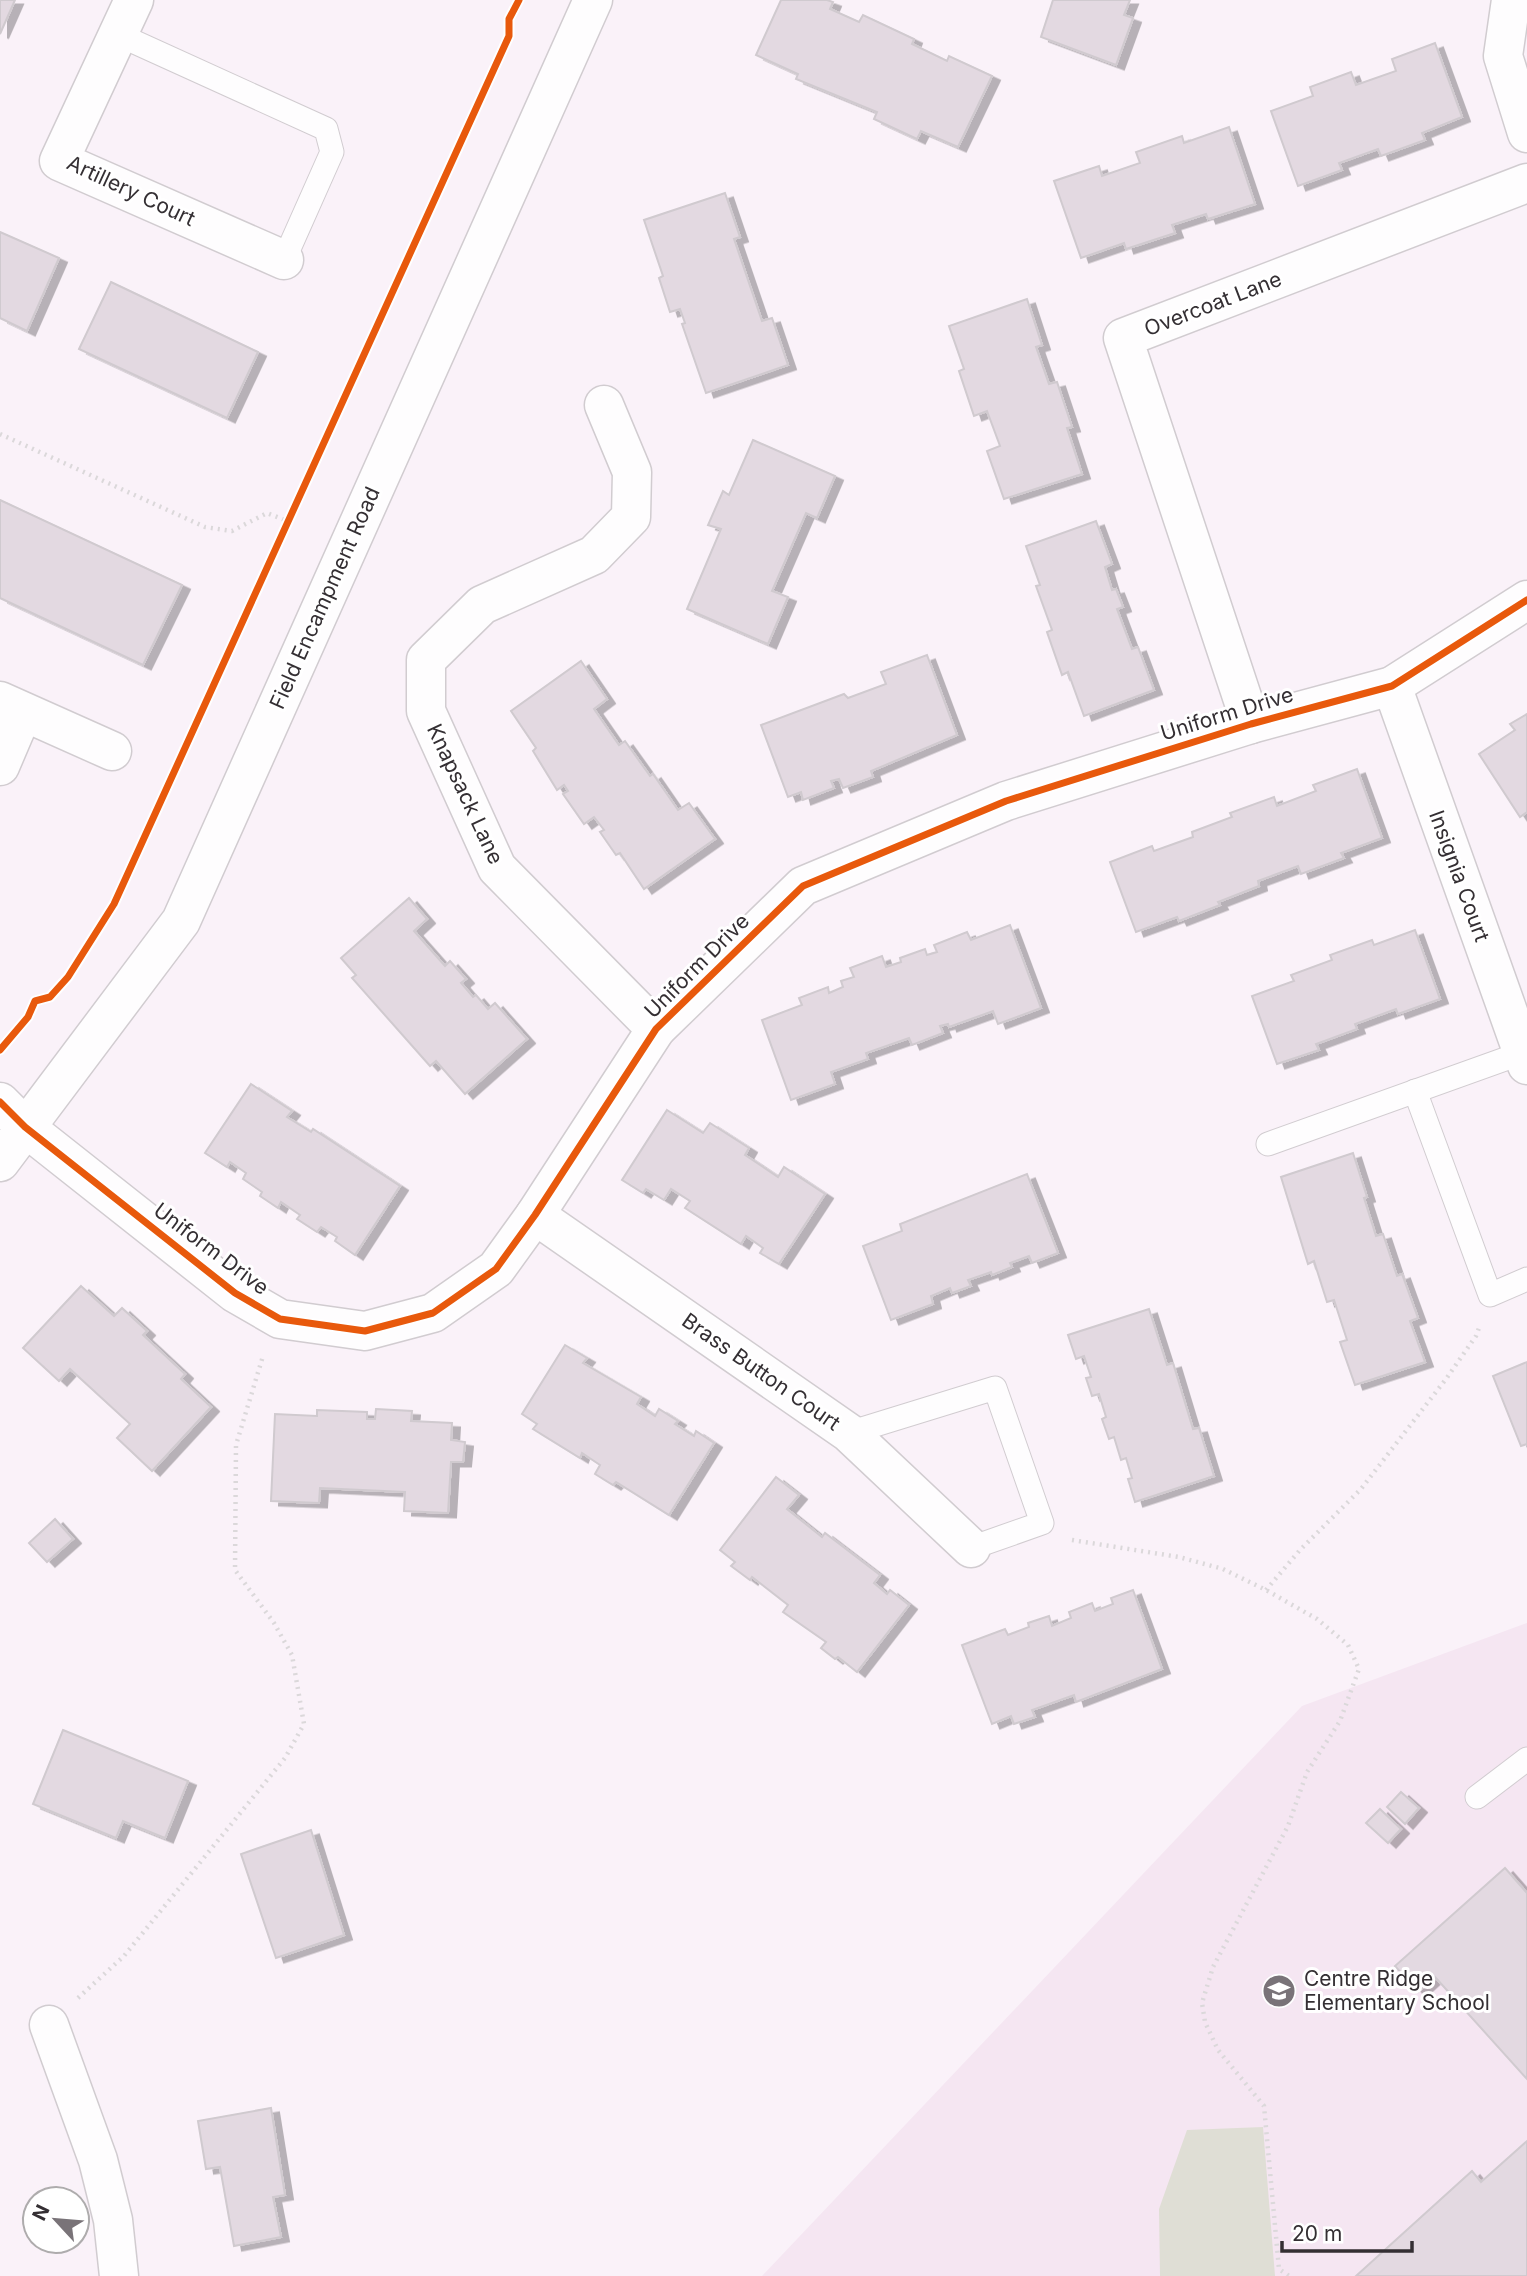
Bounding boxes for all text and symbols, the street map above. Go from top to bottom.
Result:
street label: Artillery Court [63,150,199,231]
street label: Overcoat Lane [1141,266,1285,341]
street label: Field Encampment Road [264,483,385,713]
street label: Uniform Drive [1157,681,1296,746]
street label: Knapsack Lane [422,720,509,868]
street label: Insignia Court [1424,807,1495,945]
street label: Uniform Drive [639,908,754,1023]
street label: Uniform Drive [149,1197,274,1300]
street label: Brass Button Court [678,1308,845,1436]
place label: Centre Ridge Elementary School [1304,1966,1490,2015]
school or university icon: Centre Ridge Elementary School [1260,1972,1298,2010]
north arrow [21,2185,91,2255]
text: N [28,2201,55,2224]
scale bar [1282,2210,1412,2254]
text: 20 m [1292,2221,1342,2246]

